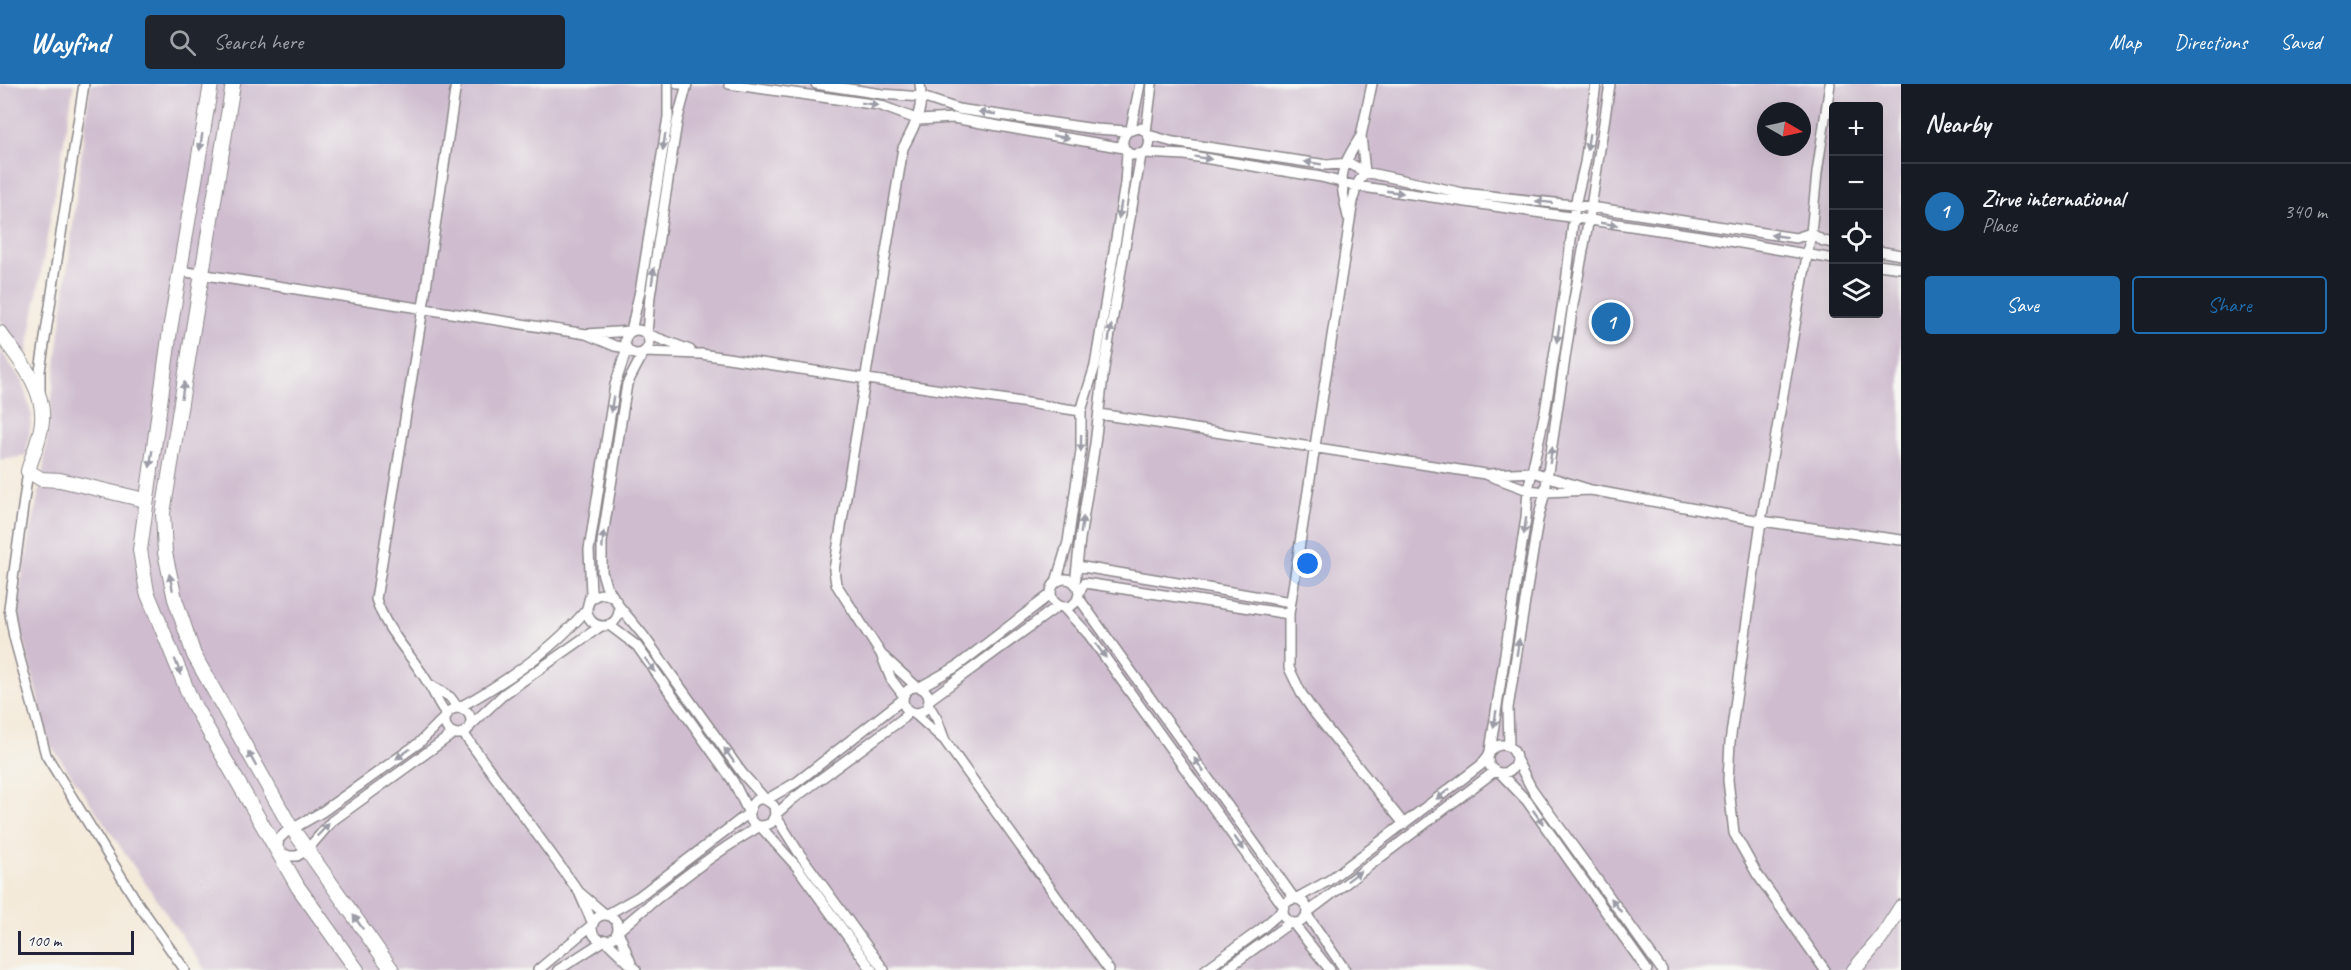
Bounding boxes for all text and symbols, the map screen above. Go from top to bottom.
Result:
search box [145,15,565,69]
text: Wayfind [30,25,109,60]
icon: search [166,26,199,59]
text: Search here [214,28,303,56]
text: Map [2109,29,2141,55]
text: Directions [2174,29,2247,55]
text: Saved [2280,29,2321,55]
one-way arrow [861,100,880,109]
north arrow [1757,102,1811,156]
map controls [1829,102,1883,318]
button: + [1829,102,1883,156]
text: Nearby [1925,107,1990,140]
one-way arrow [977,108,996,117]
one-way arrow [196,132,205,151]
one-way arrow [1583,132,1592,151]
one-way arrow [659,133,668,152]
one-way arrow [1052,133,1071,142]
one-way arrow [1194,154,1213,163]
button: − [1829,156,1883,210]
one-way arrow [1303,158,1322,167]
text: Zirve international [1982,185,2124,213]
one-way arrow [1386,187,1405,196]
one-way arrow [1535,197,1554,207]
text: 1 [1940,199,1949,224]
text: 340 m [2284,199,2327,224]
one-way arrow [1116,201,1125,220]
button: locate [1829,210,1883,264]
text: Place [1982,213,2017,238]
one-way arrow [1599,219,1618,228]
one-way arrow [1769,231,1788,240]
button: layers [1829,264,1883,318]
one-way arrow [649,267,658,286]
button: Save [1925,276,2120,334]
button: Share [2132,276,2327,334]
pin: 1 [1592,300,1630,344]
one-way arrow [1106,323,1115,342]
one-way arrow [1553,325,1562,344]
one-way arrow [179,380,188,399]
one-way arrow [607,395,616,414]
one-way arrow [1076,433,1086,452]
one-way arrow [1546,445,1555,464]
one-way arrow [147,449,156,468]
one-way arrow [1078,516,1087,535]
one-way arrow [1520,517,1529,536]
one-way arrow [598,531,608,550]
your location [1293,549,1322,578]
one-way arrow [166,573,175,592]
one-way arrow [1514,637,1523,656]
one-way arrow [1095,643,1107,659]
one-way arrow [644,657,655,673]
one-way arrow [173,659,183,677]
one-way arrow [1490,709,1499,728]
one-way arrow [723,747,735,763]
one-way arrow [396,748,412,760]
one-way arrow [247,750,257,767]
one-way arrow [1193,758,1205,774]
one-way arrow [1436,787,1451,799]
one-way arrow [1532,808,1544,824]
one-way arrow [316,823,330,837]
one-way arrow [1233,836,1245,851]
one-way arrow [1346,870,1362,883]
one-way arrow [1610,898,1622,914]
one-way arrow [352,915,364,931]
scale bar [18,928,134,956]
text: 100 m [27,931,61,951]

